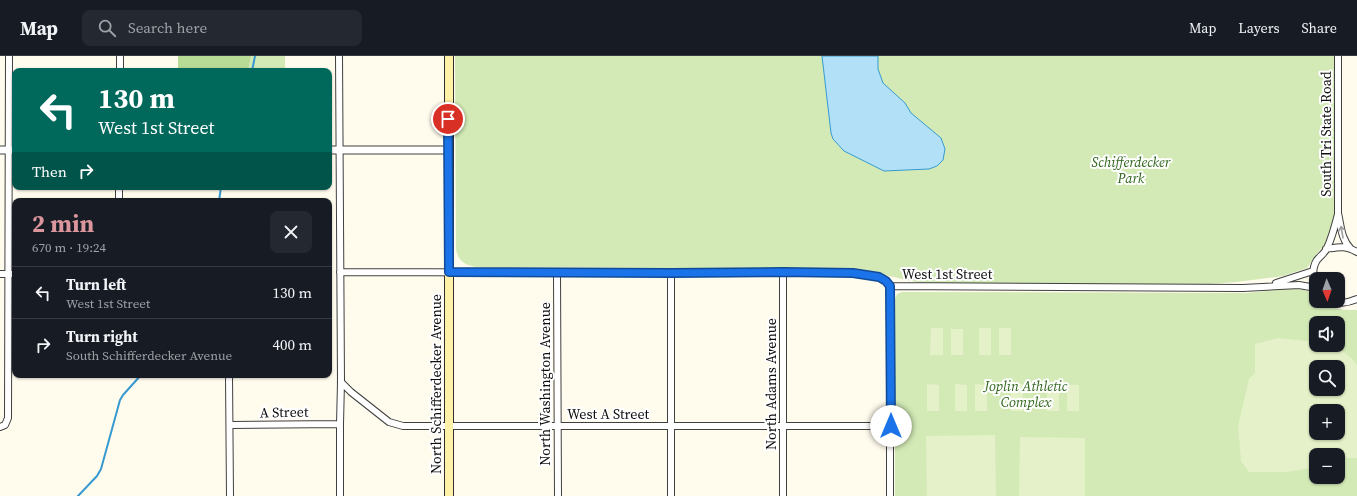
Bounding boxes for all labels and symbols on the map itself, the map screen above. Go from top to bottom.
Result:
street label: South Tri State Road [1316,71,1336,197]
pin [431,102,465,136]
park label: Schifferdecker Park [1092,152,1171,188]
one-way arrow [1338,226,1346,239]
street label: West 1st Street [902,264,993,284]
north arrow [1309,272,1345,308]
street label: North Schifferdecker Avenue [426,294,446,474]
street label: North Washington Avenue [535,302,555,466]
street label: North Adams Avenue [761,318,781,450]
park label: Joplin Athletic Complex [982,376,1068,412]
street label: A Street [259,402,309,422]
street label: West A Street [567,404,650,424]
position arrow [870,405,912,447]

